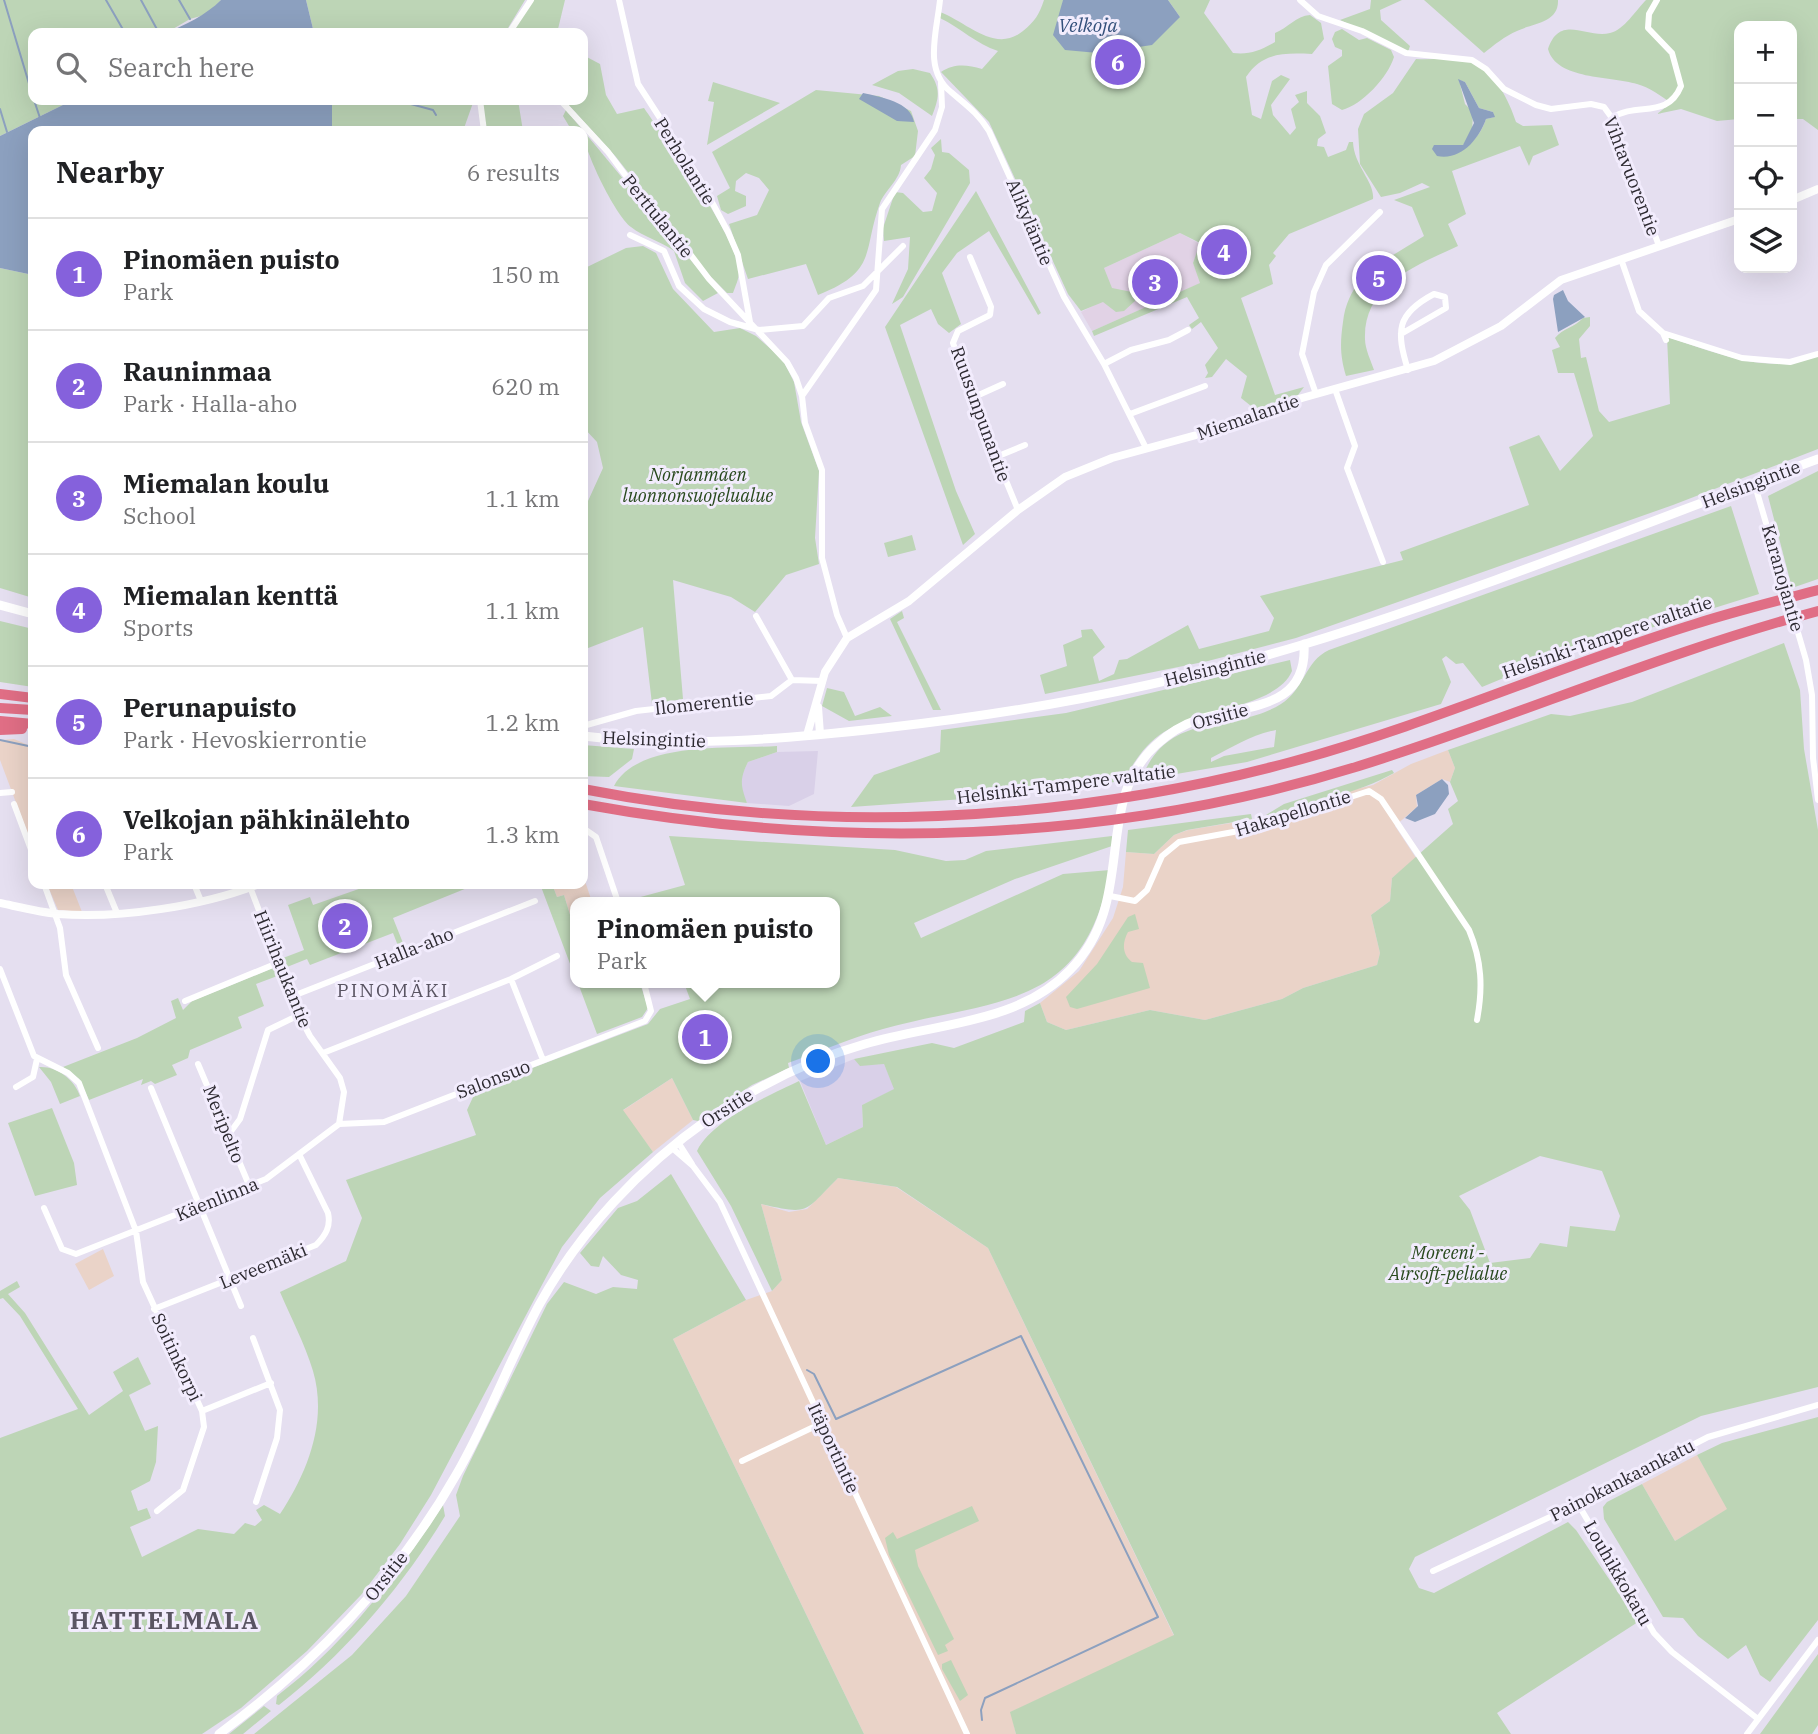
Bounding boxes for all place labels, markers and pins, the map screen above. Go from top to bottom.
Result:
pin: 6 [1095,36,1141,88]
pin: 4 [1201,226,1247,278]
pin: 5 [1356,252,1402,304]
pin: 3 [1132,256,1178,308]
pin: 2 [322,900,368,952]
pin: 1 [682,1011,728,1063]

